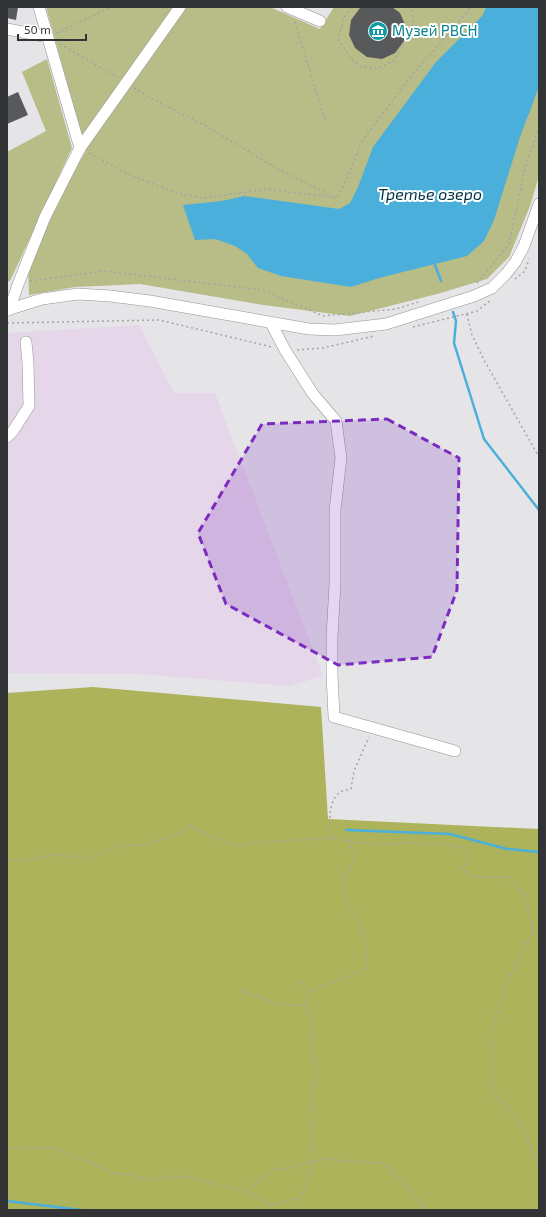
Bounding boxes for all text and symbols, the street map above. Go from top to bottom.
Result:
scale bar [18,16,86,42]
museum icon: Музей РВСН [367,20,389,42]
place label: Музей РВСН [392,21,478,40]
text: 50 m [24,22,51,36]
water label: Третье озеро [378,184,482,203]

